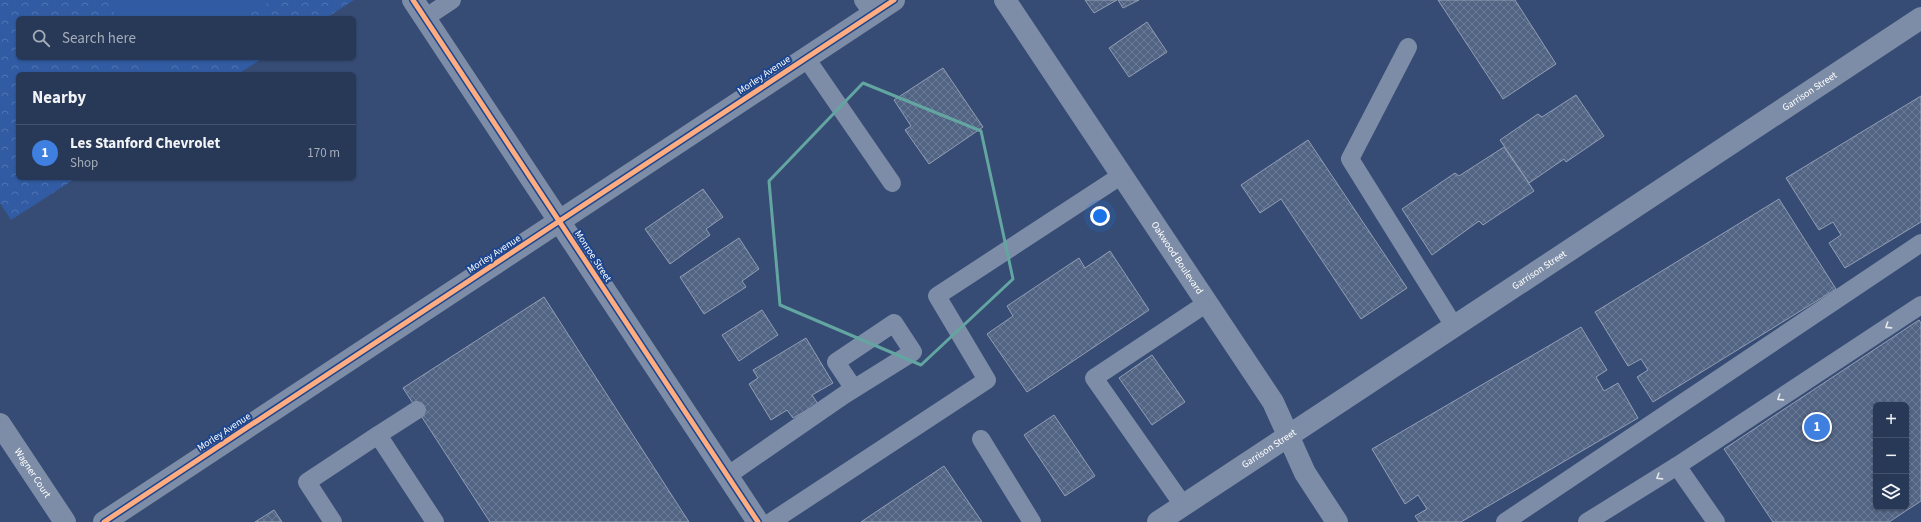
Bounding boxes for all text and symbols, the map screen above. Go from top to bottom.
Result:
search box [16,16,356,60]
icon: search [30,27,52,49]
text: Search here [62,28,136,49]
street label: Morley Avenue [735,52,793,98]
street label: Garrison Street [1780,68,1840,115]
text: Nearby [32,86,86,110]
text: Les Stanford Chevrolet [70,133,220,154]
text: 1 [42,144,48,162]
text: 170 m [307,144,340,162]
text: Shop [70,154,98,172]
your location [1090,206,1110,226]
street label: Oakwood Boulevard [1148,219,1206,297]
street label: Monroe Street [571,227,615,285]
street label: Morley Avenue [465,231,524,277]
street label: Garrison Street [1509,247,1570,293]
one-way arrow [1886,321,1893,328]
one-way arrow [1777,393,1784,401]
map controls [1873,402,1909,510]
button: + [1873,402,1909,438]
street label: Morley Avenue [195,409,254,455]
pin: 1 [1804,412,1830,442]
street label: Garrison Street [1239,425,1300,472]
button: − [1873,438,1909,474]
street label: Wagner Court [11,445,55,501]
one-way arrow [1656,472,1663,479]
button: layers [1873,474,1909,510]

